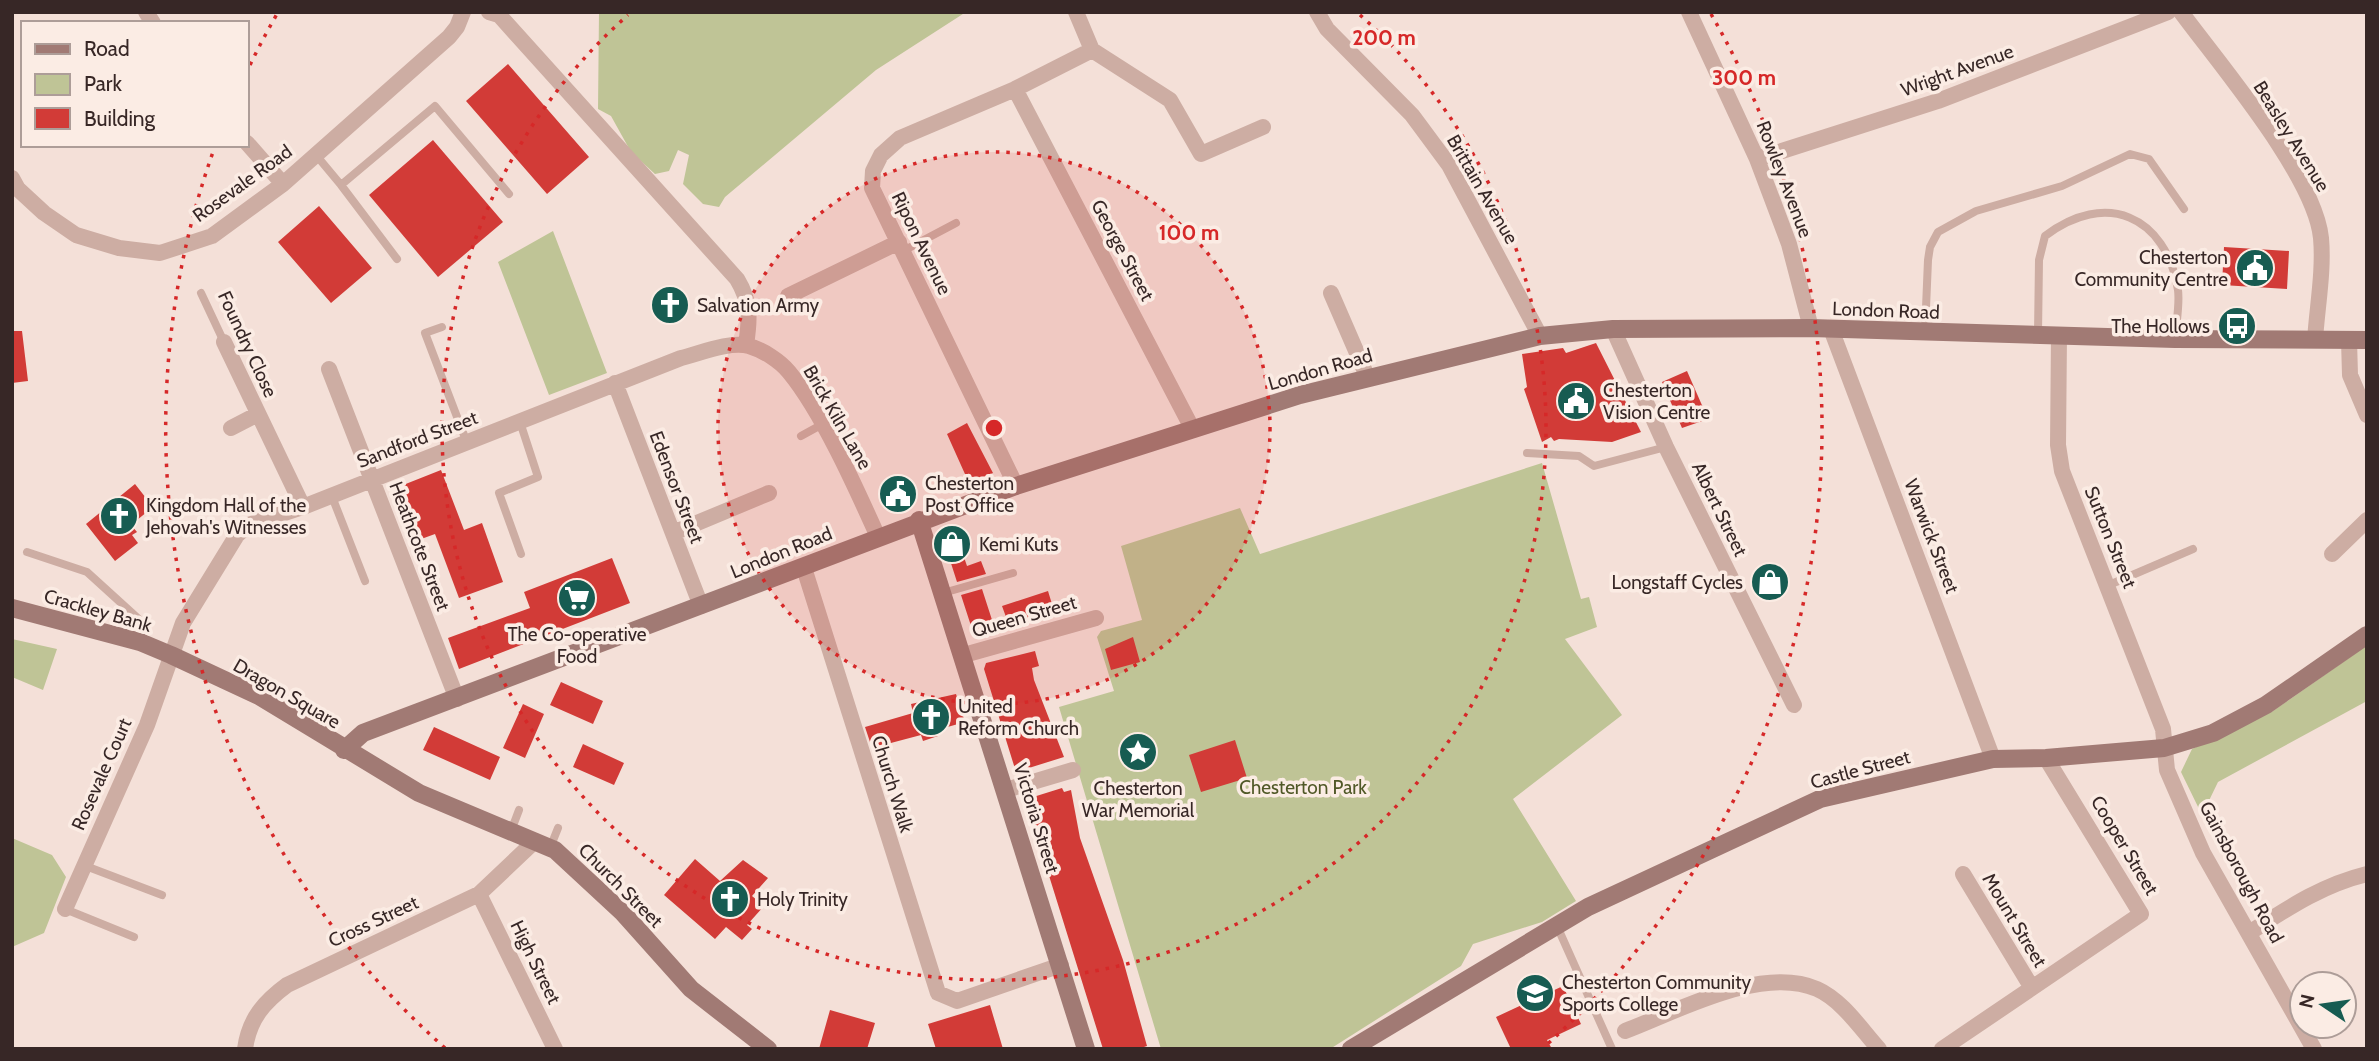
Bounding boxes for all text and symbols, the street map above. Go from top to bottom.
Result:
legend [21,21,248,147]
text: 200 m [1352,25,1416,50]
text: Road [84,36,130,61]
street label: Wright Avenue [1898,39,2017,101]
text: 300 m [1712,65,1776,90]
text: Park [84,71,122,96]
street label: Beasley Avenue [2248,77,2335,196]
text: Building [84,106,156,131]
street label: Rowley Avenue [1752,117,1817,241]
street label: Brittain Avenue [1442,131,1523,248]
street label: Rosevale Road [188,140,296,227]
street label: Ripon Avenue [887,188,956,299]
street label: George Street [1086,196,1159,305]
text: 100 m [1159,220,1219,245]
place label: Chesterton Community Centre [2074,246,2228,291]
public building icon: Chesterton Community Centre [2234,247,2276,289]
church icon: Salvation Army [649,284,691,326]
street label: Foundry Close [213,287,282,401]
place label: Salvation Army [697,294,820,317]
street label: London Road [1832,297,1940,324]
bus stop icon: The Hollows [2216,305,2258,347]
place label: The Hollows [2111,315,2210,338]
street label: London Road [1265,344,1375,395]
street label: Brick Kiln Lane [799,361,877,474]
place label: Chesterton Vision Centre [1603,379,1710,424]
public building icon: Chesterton Vision Centre [1555,380,1597,422]
street label: Sandford Street [354,406,481,473]
centre of rings [982,416,1006,440]
street label: Edensor Street [645,428,709,547]
street label: Albert Street [1687,458,1752,561]
place label: Chesterton Post Office [925,472,1014,517]
public building icon: Chesterton Post Office [877,473,919,515]
street label: Warwick Street [1899,476,1964,597]
street label: Heathcote Street [384,478,455,615]
street label: Sutton Street [2080,483,2142,592]
place label: Kingdom Hall of the Jehovah's Witnesses [145,494,306,539]
church icon: Kingdom Hall of the Jehovah's Witnesses [98,495,140,537]
street label: London Road [727,522,835,583]
shop icon: Kemi Kuts [931,523,973,565]
place label: Kemi Kuts [979,533,1058,556]
shop icon: Longstaff Cycles [1749,561,1791,603]
place label: Longstaff Cycles [1611,571,1743,594]
supermarket icon: The Co-operative Food [556,577,598,619]
street label: Crackley Bank [41,584,155,637]
street label: Queen Street [969,590,1080,642]
place label: The Co-operative Food [507,623,647,668]
street label: Dragon Square [229,654,345,733]
place label: United Reform Church [958,695,1079,740]
church icon: United Reform Church [910,696,952,738]
street label: Rosevale Court [67,714,137,834]
place icon: Chesterton War Memorial [1117,731,1159,773]
street label: Church Walk [867,733,918,836]
street label: Castle Street [1808,745,1913,794]
street label: Victoria Street [1009,760,1064,877]
park label: Chesterton Park [1239,776,1367,799]
place label: Chesterton War Memorial [1082,777,1195,822]
street label: Cooper Street [2086,791,2164,900]
street label: Gainsborough Road [2195,798,2289,947]
street label: Church Street [574,838,668,933]
street label: Mount Street [1978,869,2052,972]
church icon: Holy Trinity [709,878,751,920]
place label: Holy Trinity [757,888,848,911]
street label: Cross Street [325,890,422,952]
street label: High Street [505,917,566,1008]
north arrow [2288,970,2358,1040]
place label: Chesterton Community Sports College [1562,971,1752,1016]
school or university icon: Chesterton Community Sports College [1514,972,1556,1014]
text: N [2294,992,2320,1010]

